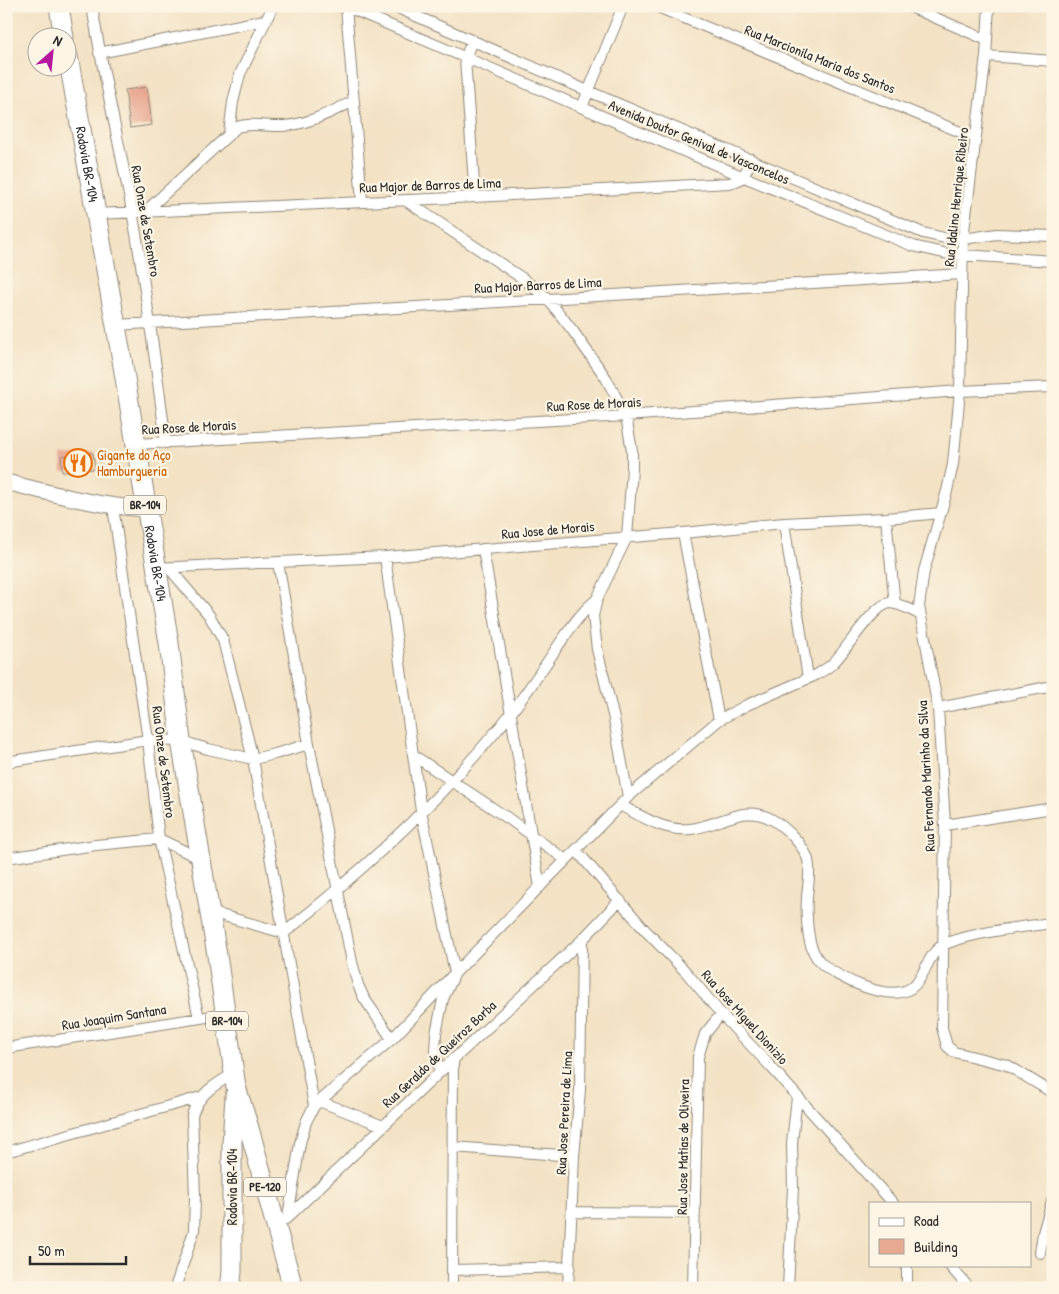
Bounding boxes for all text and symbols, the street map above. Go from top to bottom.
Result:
street label: Rua Marcionila Maria dos Santos [742,20,898,97]
north arrow [28,28,78,78]
text: N [50,30,66,50]
street label: Avenida Doutor Genival de Vasconcelos [606,95,792,188]
street label: Rodovia BR-104 [72,125,104,203]
street label: Rua Idalino Henrique Ribeiro [939,126,973,268]
street label: Rua Onze de Setembro [127,164,166,278]
street label: Rua Major de Barros de Lima [359,173,502,197]
street label: Rua Major Barros de Lima [474,272,603,298]
street label: Rua Rose de Morais [546,392,642,415]
street label: Rua Rose de Morais [141,415,237,438]
place label: Gigante do Aço Hamburgueria [97,445,171,481]
restaurant icon: Gigante do Aço Hamburgueria [63,448,93,478]
road number: BR-104 [124,496,166,514]
street label: Rua Jose de Morais [501,516,595,543]
street label: Rodovia BR-104 [141,524,172,603]
street label: Rua Fernando Marinho da Silva [912,699,939,852]
street label: Rua Onze de Setembro [148,705,181,819]
street label: Rua Jose Miguel Dionizio [697,965,793,1069]
street label: Rua Geraldo de Queiroz Borba [378,995,500,1111]
street label: Rua Joaquim Santana [60,999,168,1035]
road number: BR-104 [206,1011,248,1030]
street label: Rua Jose Pereira de Lima [551,1050,576,1175]
street label: Rua Jose Matias de Oliveira [672,1079,693,1215]
street label: Rodovia BR-104 [222,1149,241,1225]
road number: PE-120 [244,1178,286,1196]
legend [869,1202,1032,1266]
text: Road [914,1210,939,1231]
scale bar [30,1234,126,1266]
text: Building [914,1236,958,1257]
text: 50 m [38,1240,65,1261]

